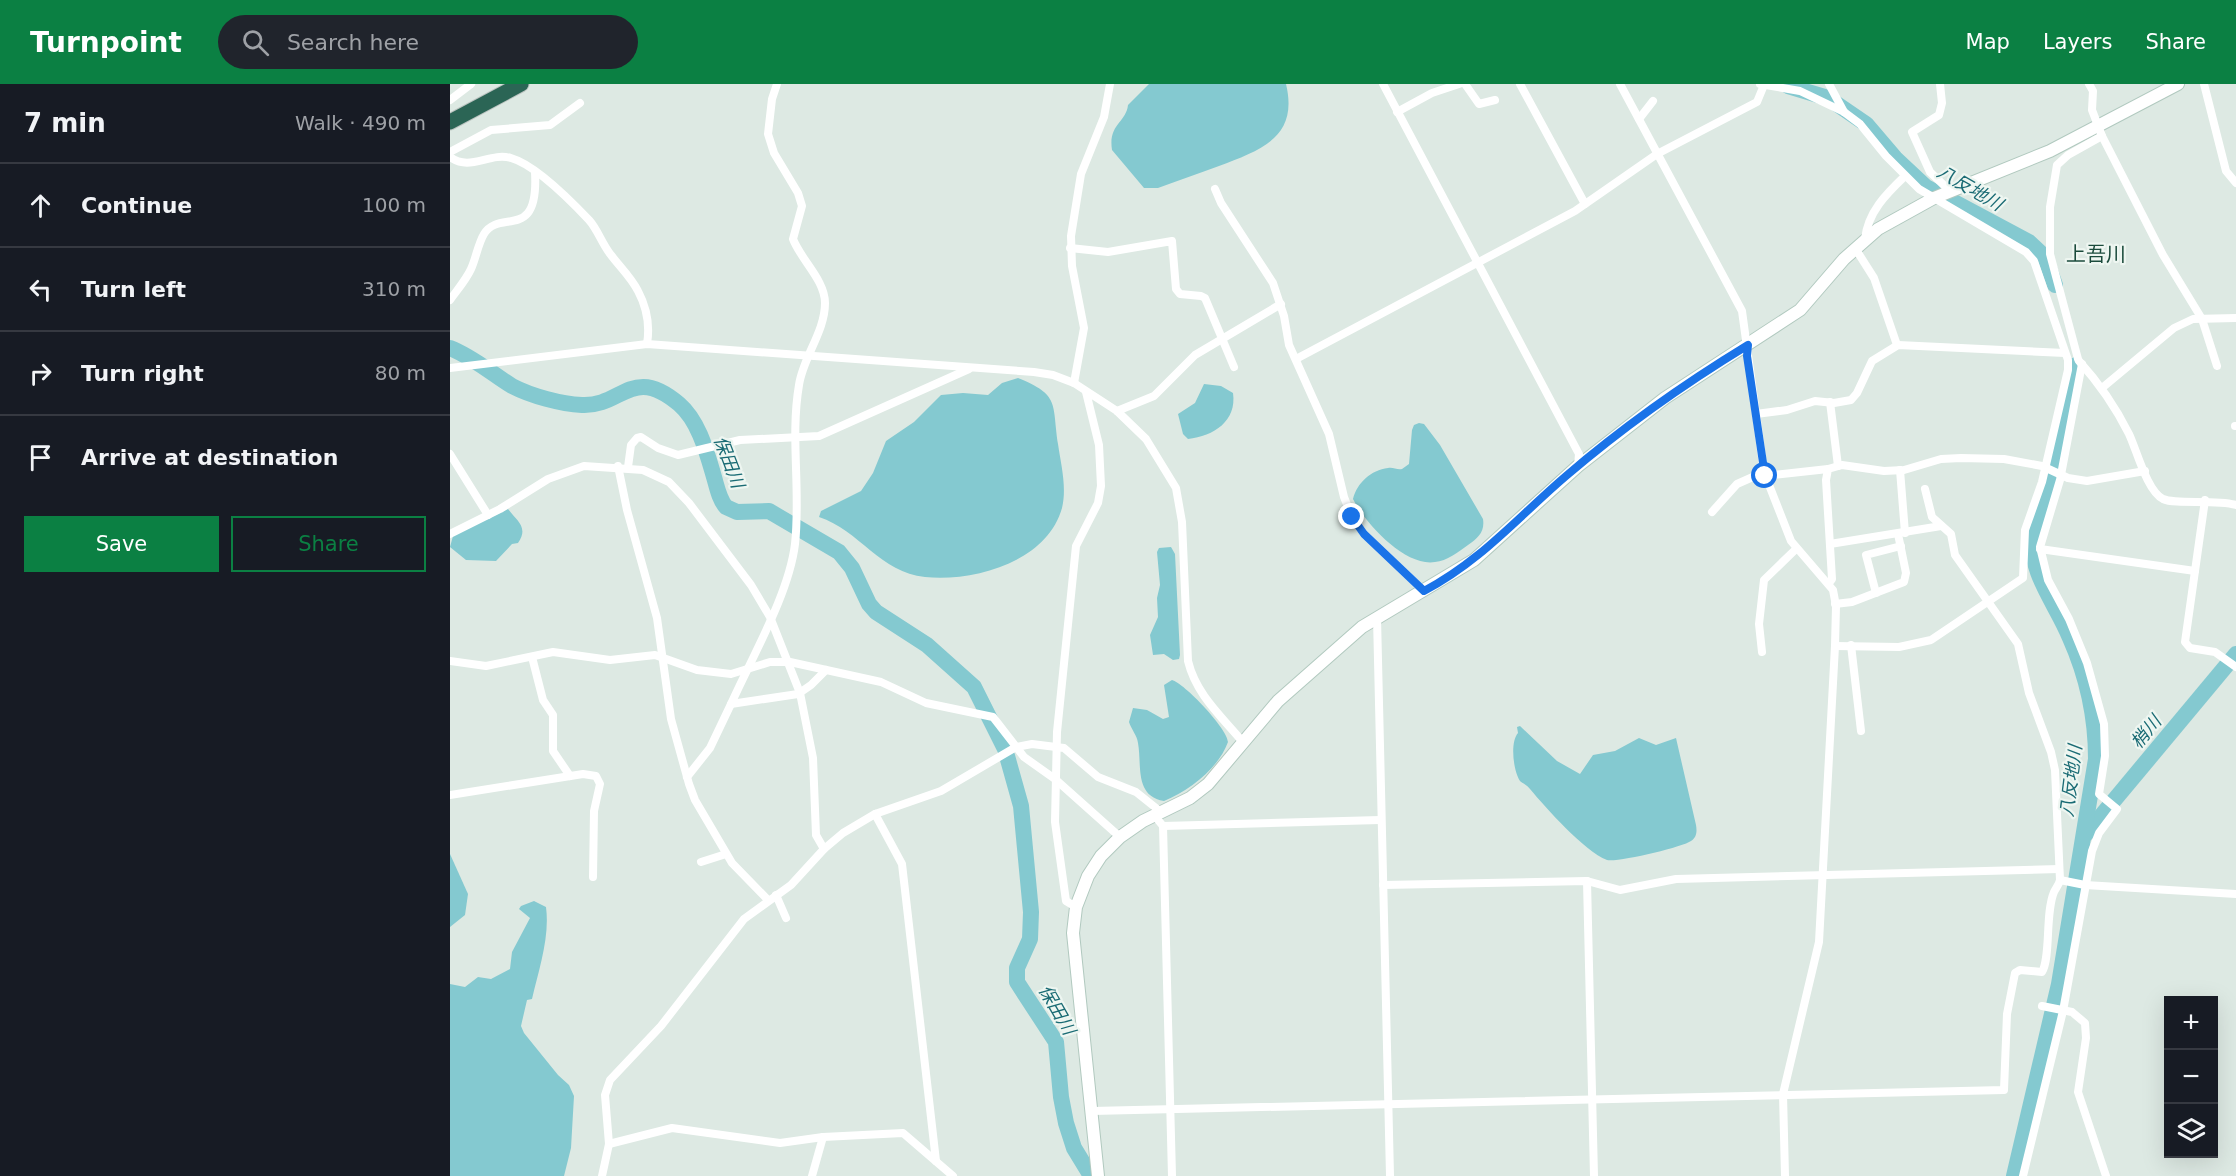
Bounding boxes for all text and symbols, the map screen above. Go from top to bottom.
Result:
search box [218,15,638,69]
text: Turnpoint [30,26,182,59]
icon: search [239,26,272,59]
text: Search here [287,30,419,55]
text: Map [1966,30,2010,54]
text: Layers [2043,30,2112,54]
text: Share [2145,30,2206,54]
text: 7 min [24,108,106,138]
text: Walk · 490 m [295,111,426,135]
water label: 八反地川 [1934,160,2008,216]
icon: ahead [24,189,57,222]
text: Continue [81,193,192,218]
text: 100 m [362,193,426,217]
district label: 上吾川 [2066,242,2126,266]
icon: left [24,273,57,306]
text: Turn left [81,277,186,302]
text: 310 m [362,277,426,301]
icon: right [24,357,57,390]
text: Turn right [81,361,204,386]
text: 80 m [375,361,426,385]
water label: 保田川 [710,433,750,493]
icon: arrive [24,441,57,474]
text: Arrive at destination [81,445,338,470]
route start [1751,462,1777,488]
route end [1338,503,1364,529]
button: Save [24,516,219,572]
button: Share [231,516,426,572]
water label: 梢川 [2126,710,2167,752]
water label: 八反地川 [2056,742,2086,818]
water label: 保田川 [1035,981,1081,1040]
map controls [2164,996,2218,1158]
button: + [2164,996,2218,1050]
button: − [2164,1050,2218,1104]
button: layers [2164,1104,2218,1158]

